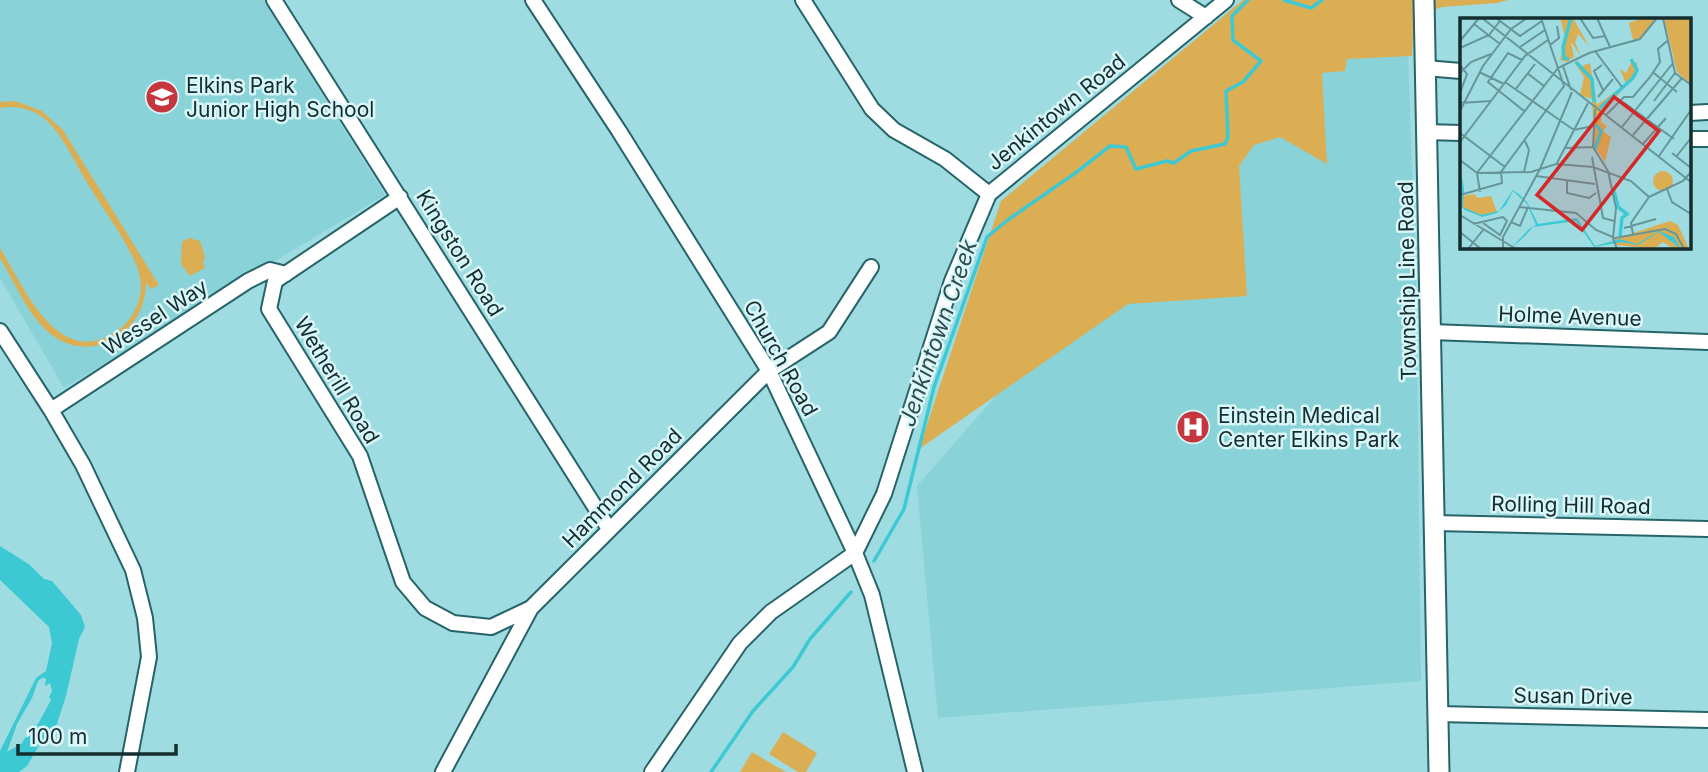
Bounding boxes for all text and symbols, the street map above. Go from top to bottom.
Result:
inset map [1460,18,1690,248]
street label: Jenkintown Road [982,49,1130,175]
place label: Elkins Park Junior High School [186,73,374,122]
school or university icon: Elkins Park Junior High School [143,78,181,116]
street label: Township Line Road [1393,181,1421,381]
street label: Kingston Road [411,185,509,321]
water label: Jenkintown Creek [893,236,983,430]
street label: Wessel Way [98,274,212,360]
street label: Church Road [739,296,823,420]
street label: Holme Avenue [1498,301,1642,331]
street label: Wetherill Road [289,312,385,448]
place label: Einstein Medical Center Elkins Park [1218,403,1400,452]
hospital icon: Einstein Medical Center Elkins Park [1174,408,1212,446]
street label: Hammond Road [557,423,687,553]
street label: Rolling Hill Road [1491,491,1651,519]
street label: Susan Drive [1513,682,1633,710]
scale bar [18,712,175,756]
text: 100 m [28,724,87,749]

